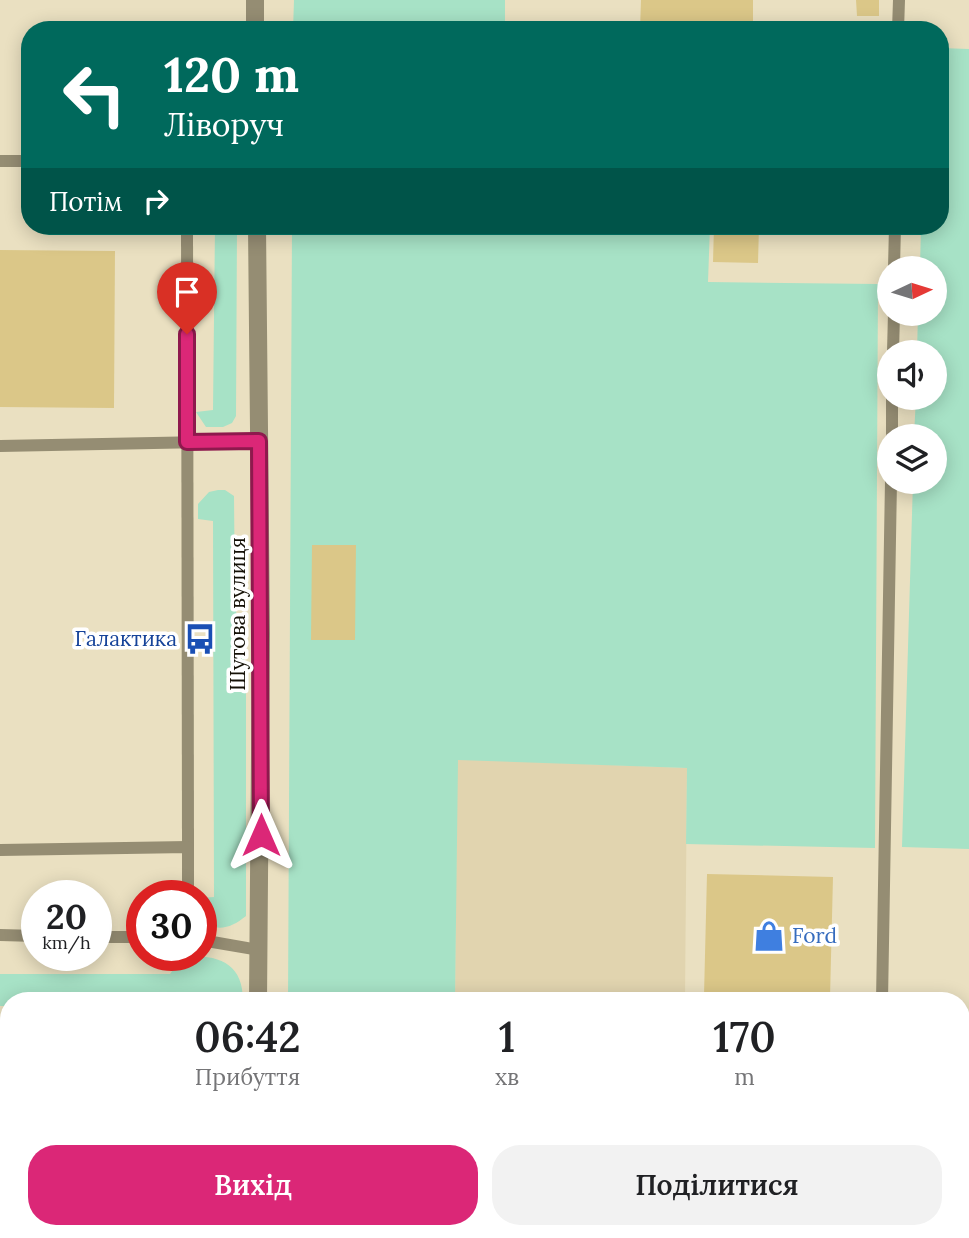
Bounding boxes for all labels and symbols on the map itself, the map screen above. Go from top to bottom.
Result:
north arrow [877,256,947,326]
pin [157,262,217,334]
street label: Шутова вулиця [224,537,251,691]
bus stop icon: Галактика [183,622,217,656]
place label: Галактика [74,625,177,652]
position arrow [224,798,298,872]
speed limit sign: 30 [126,880,217,971]
shop icon: Ford [752,919,786,953]
place label: Ford [792,922,837,949]

